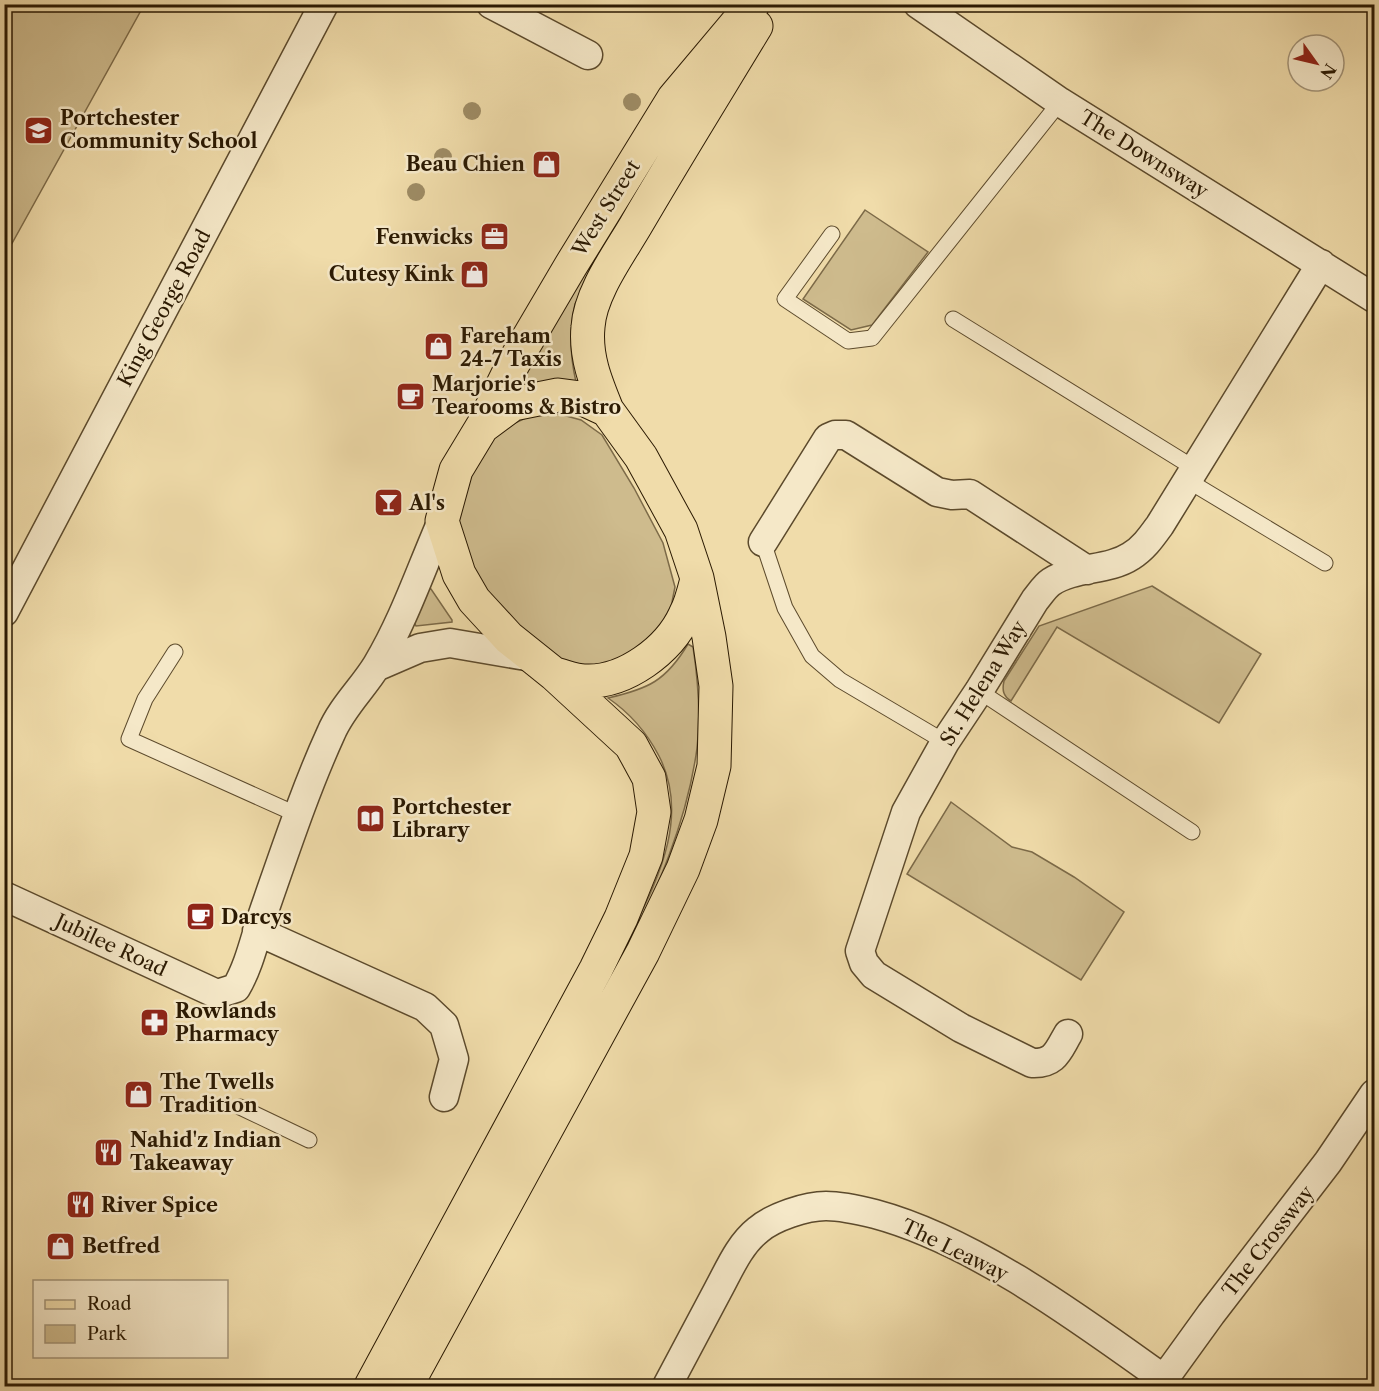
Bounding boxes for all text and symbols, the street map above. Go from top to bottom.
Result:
north arrow [1286,33,1346,93]
text: N [1316,60,1341,83]
street label: The Downsway [1075,105,1213,204]
place label: Portchester Community School [60,106,257,153]
school or university icon: Portchester Community School [23,114,55,146]
shop icon: Beau Chien [530,148,562,180]
place label: Beau Chien [406,152,525,176]
street label: West Street [566,155,645,261]
office icon: Fenwicks [478,221,510,253]
street label: King George Road [112,225,216,391]
place label: Fenwicks [376,225,473,249]
shop icon: Cutesy Kink [459,258,491,290]
place label: Cutesy Kink [329,262,455,286]
place label: Fareham 24-7 Taxis [460,324,562,371]
shop icon: Fareham 24-7 Taxis [423,331,455,363]
place label: Marjorie's Tearooms & Bistro [432,372,621,419]
cafe icon: Marjorie's Tearooms & Bistro [395,380,427,412]
bar icon: Al's [372,487,404,519]
place label: Al's [408,491,445,515]
street label: St. Helena Way [935,615,1032,750]
place label: Portchester Library [392,795,512,842]
library icon: Portchester Library [355,802,387,834]
cafe icon: Darcys [184,901,216,933]
place label: Darcys [221,905,292,929]
street label: Jubilee Road [49,907,171,981]
place label: Rowlands Pharmacy [175,999,279,1046]
pharmacy icon: Rowlands Pharmacy [138,1006,170,1038]
place label: The Twells Tradition [160,1070,274,1117]
shop icon: The Twells Tradition [123,1078,155,1110]
place label: Nahid'z Indian Takeaway [130,1128,281,1175]
restaurant icon: Nahid'z Indian Takeaway [93,1136,125,1168]
street label: The Crossway [1217,1180,1319,1301]
restaurant icon: River Spice [64,1189,96,1221]
place label: River Spice [101,1193,218,1217]
street label: The Leaway [898,1214,1013,1286]
shop icon: Betfred [45,1230,77,1262]
place label: Betfred [82,1234,161,1258]
legend [33,1280,228,1358]
text: Road [87,1293,132,1315]
text: Park [87,1323,128,1345]

